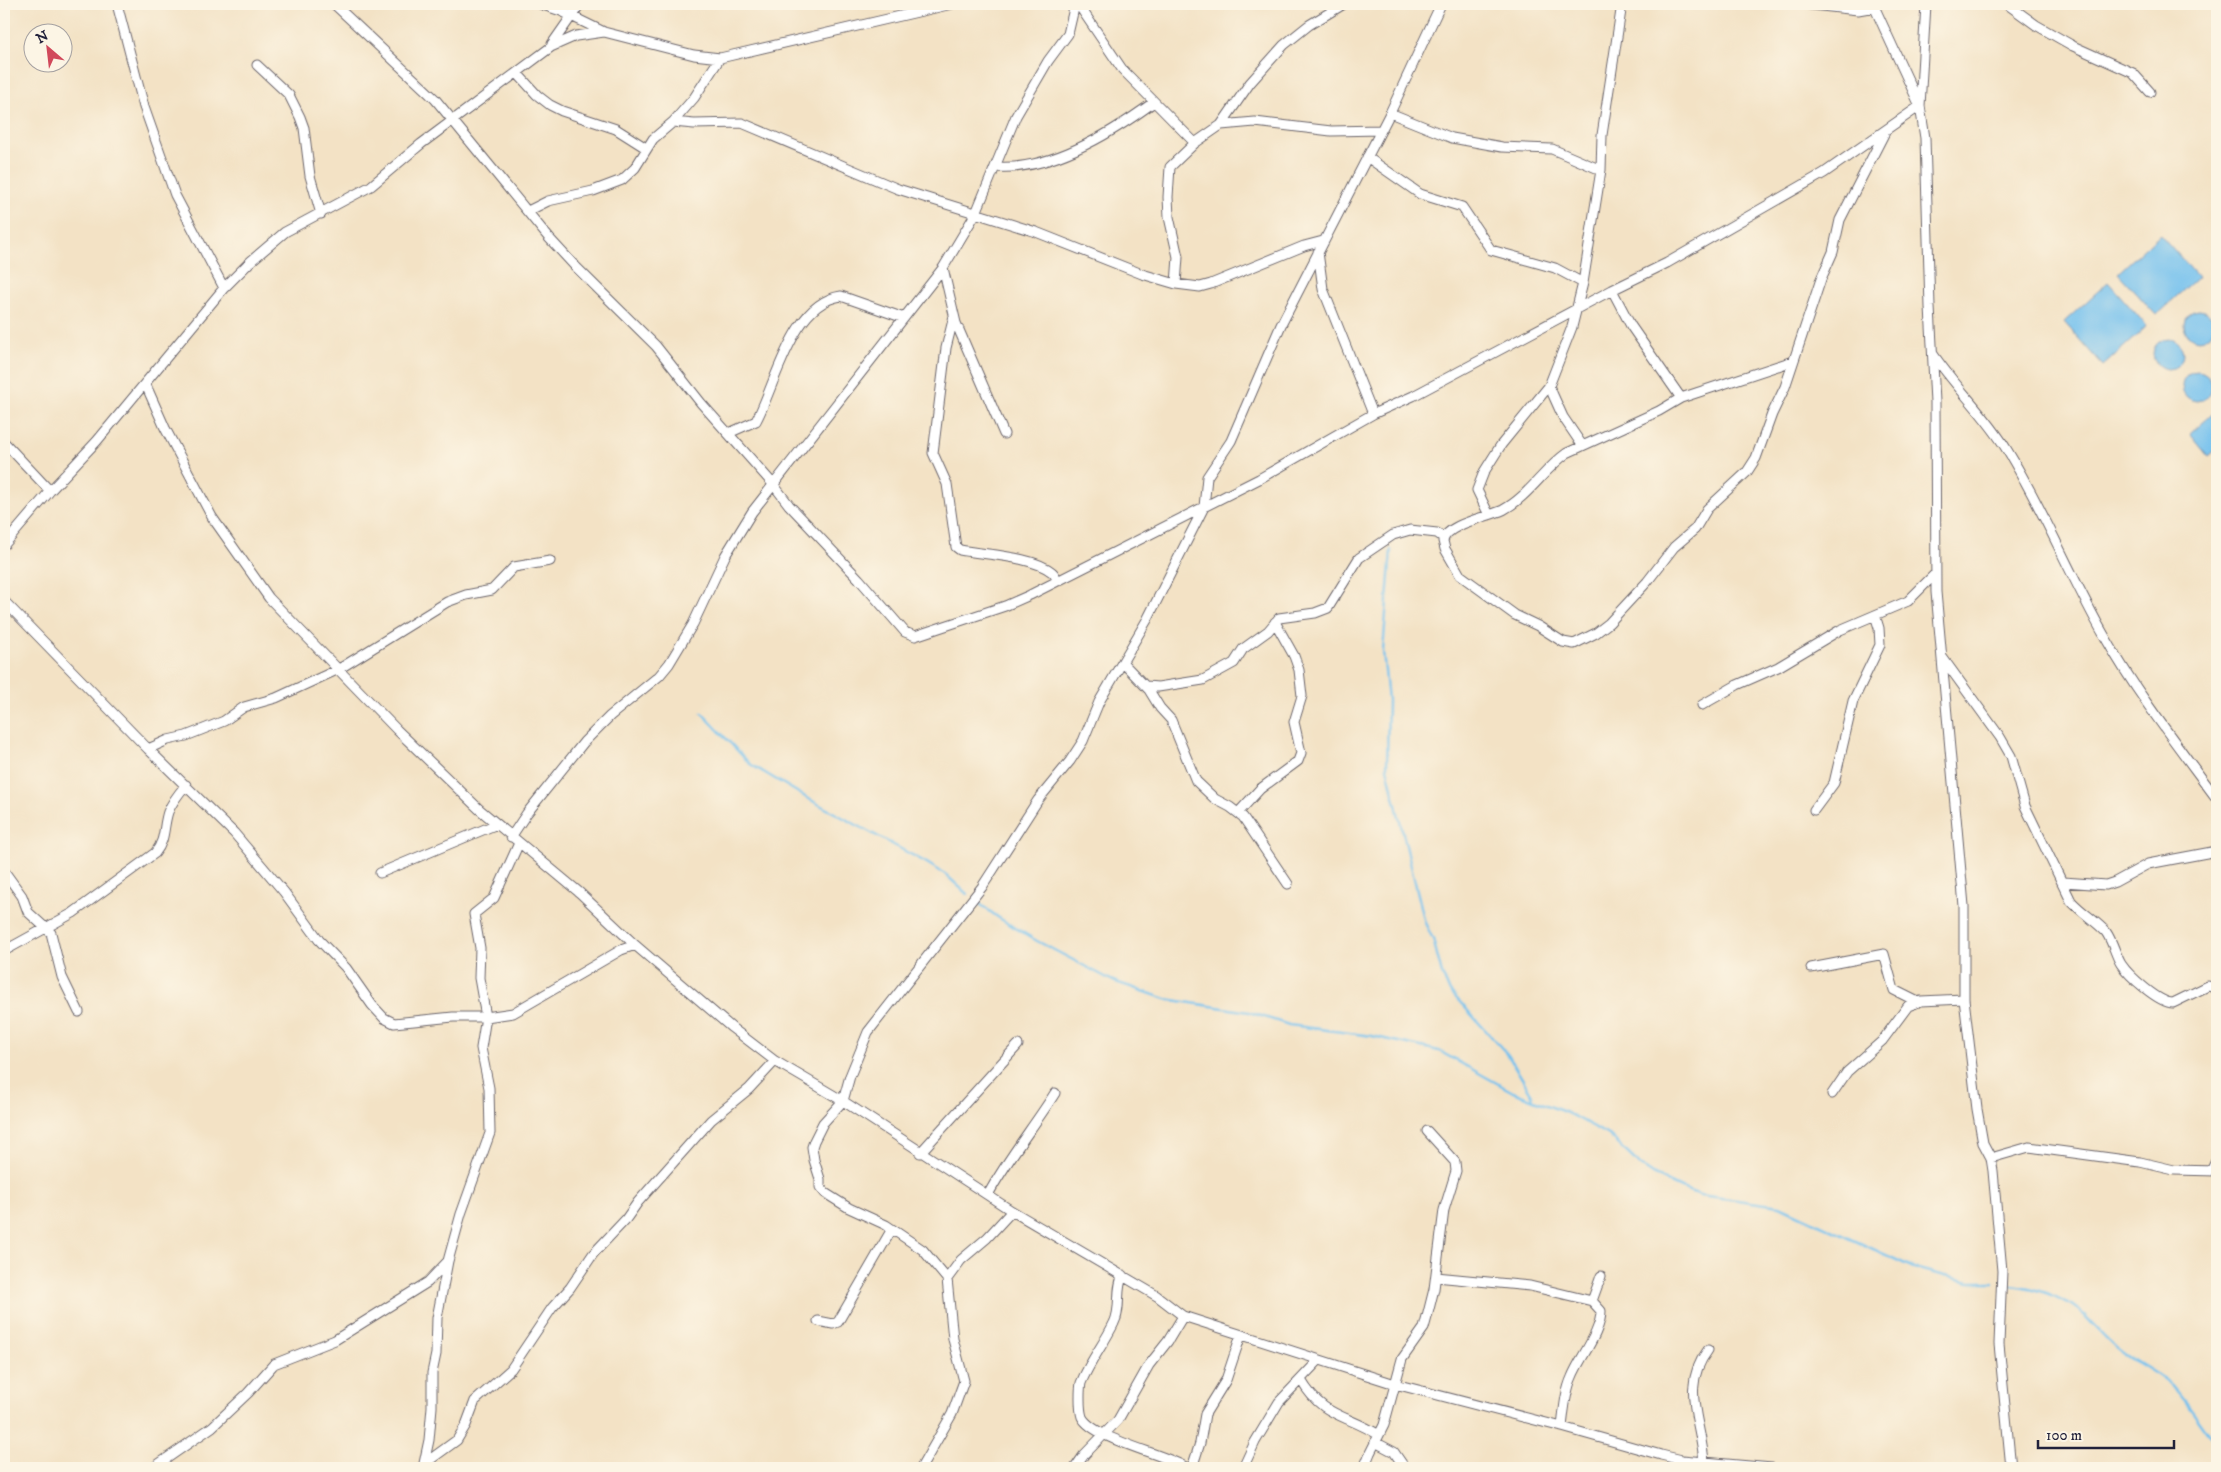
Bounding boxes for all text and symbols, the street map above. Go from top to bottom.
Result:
north arrow [22,22,72,72]
text: N [33,27,52,48]
scale bar [2038,1417,2175,1449]
text: 100 m [2046,1426,2082,1445]

